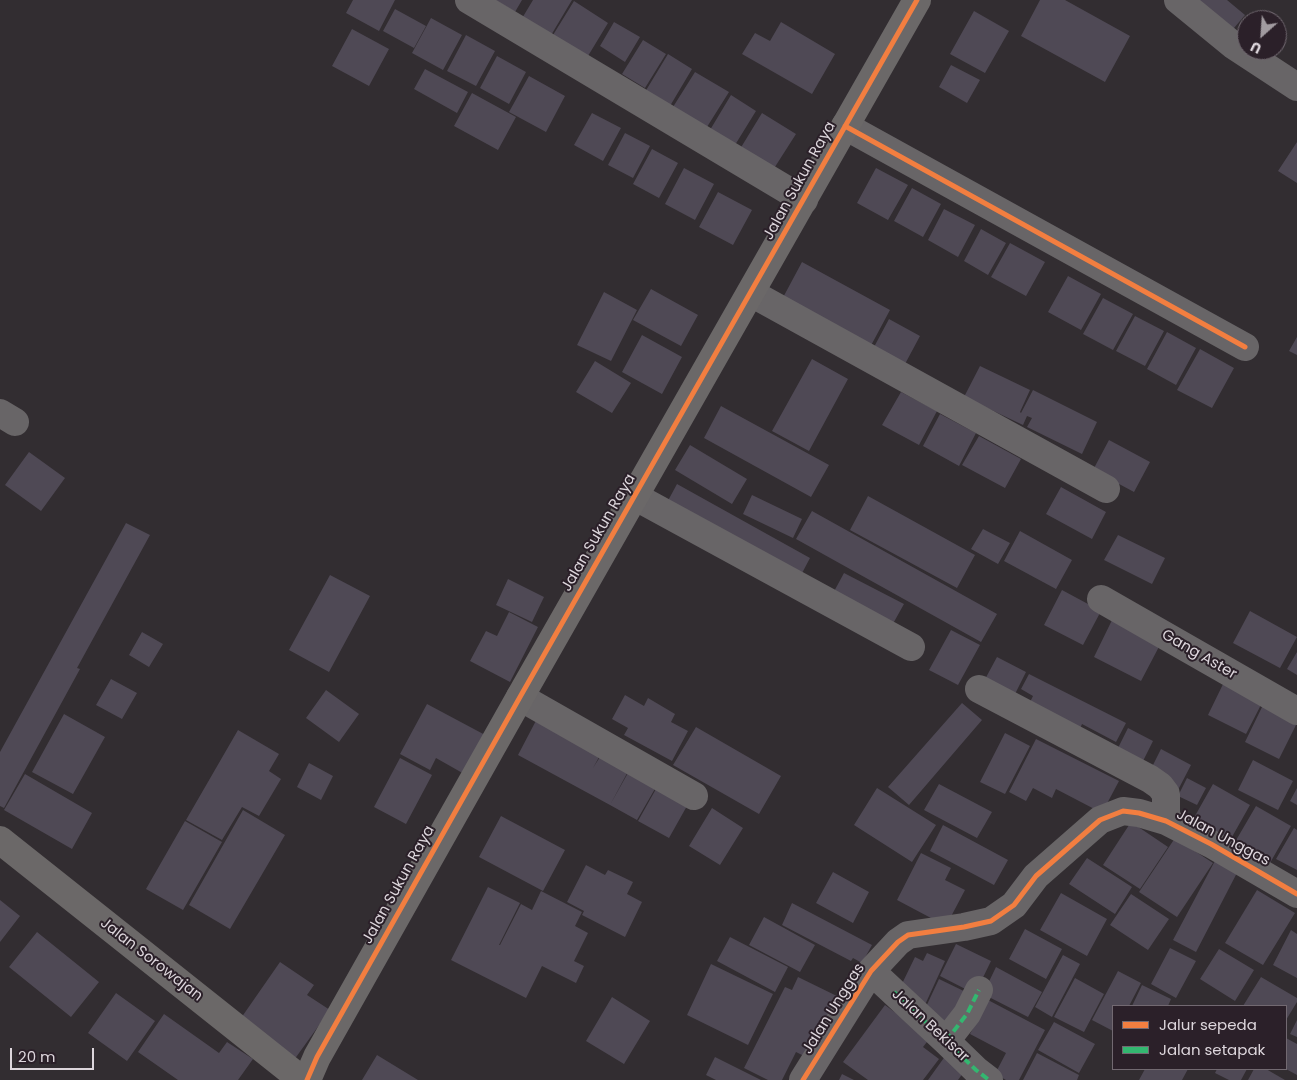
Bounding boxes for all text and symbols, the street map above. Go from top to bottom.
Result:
north arrow [1237,10,1287,60]
text: U [1247,36,1265,59]
street label: Jalan Sukun Raya [760,119,840,243]
street label: Jalan Sukun Raya [558,471,640,595]
street label: Gang Aster [1158,626,1240,684]
street label: Jalan Unggas [1173,806,1273,870]
street label: Jalan Sukun Raya [359,823,439,947]
street label: Jalan Sorowajan [96,914,206,1006]
street label: Jalan Unggas [799,960,869,1058]
street label: Jalan Bekisar [888,986,972,1066]
legend [1112,1005,1287,1070]
text: Jalur sepeda [1159,1014,1257,1035]
scale bar [12,1038,96,1070]
text: Jalan setapak [1159,1039,1265,1060]
text: 20 m [18,1046,56,1067]

